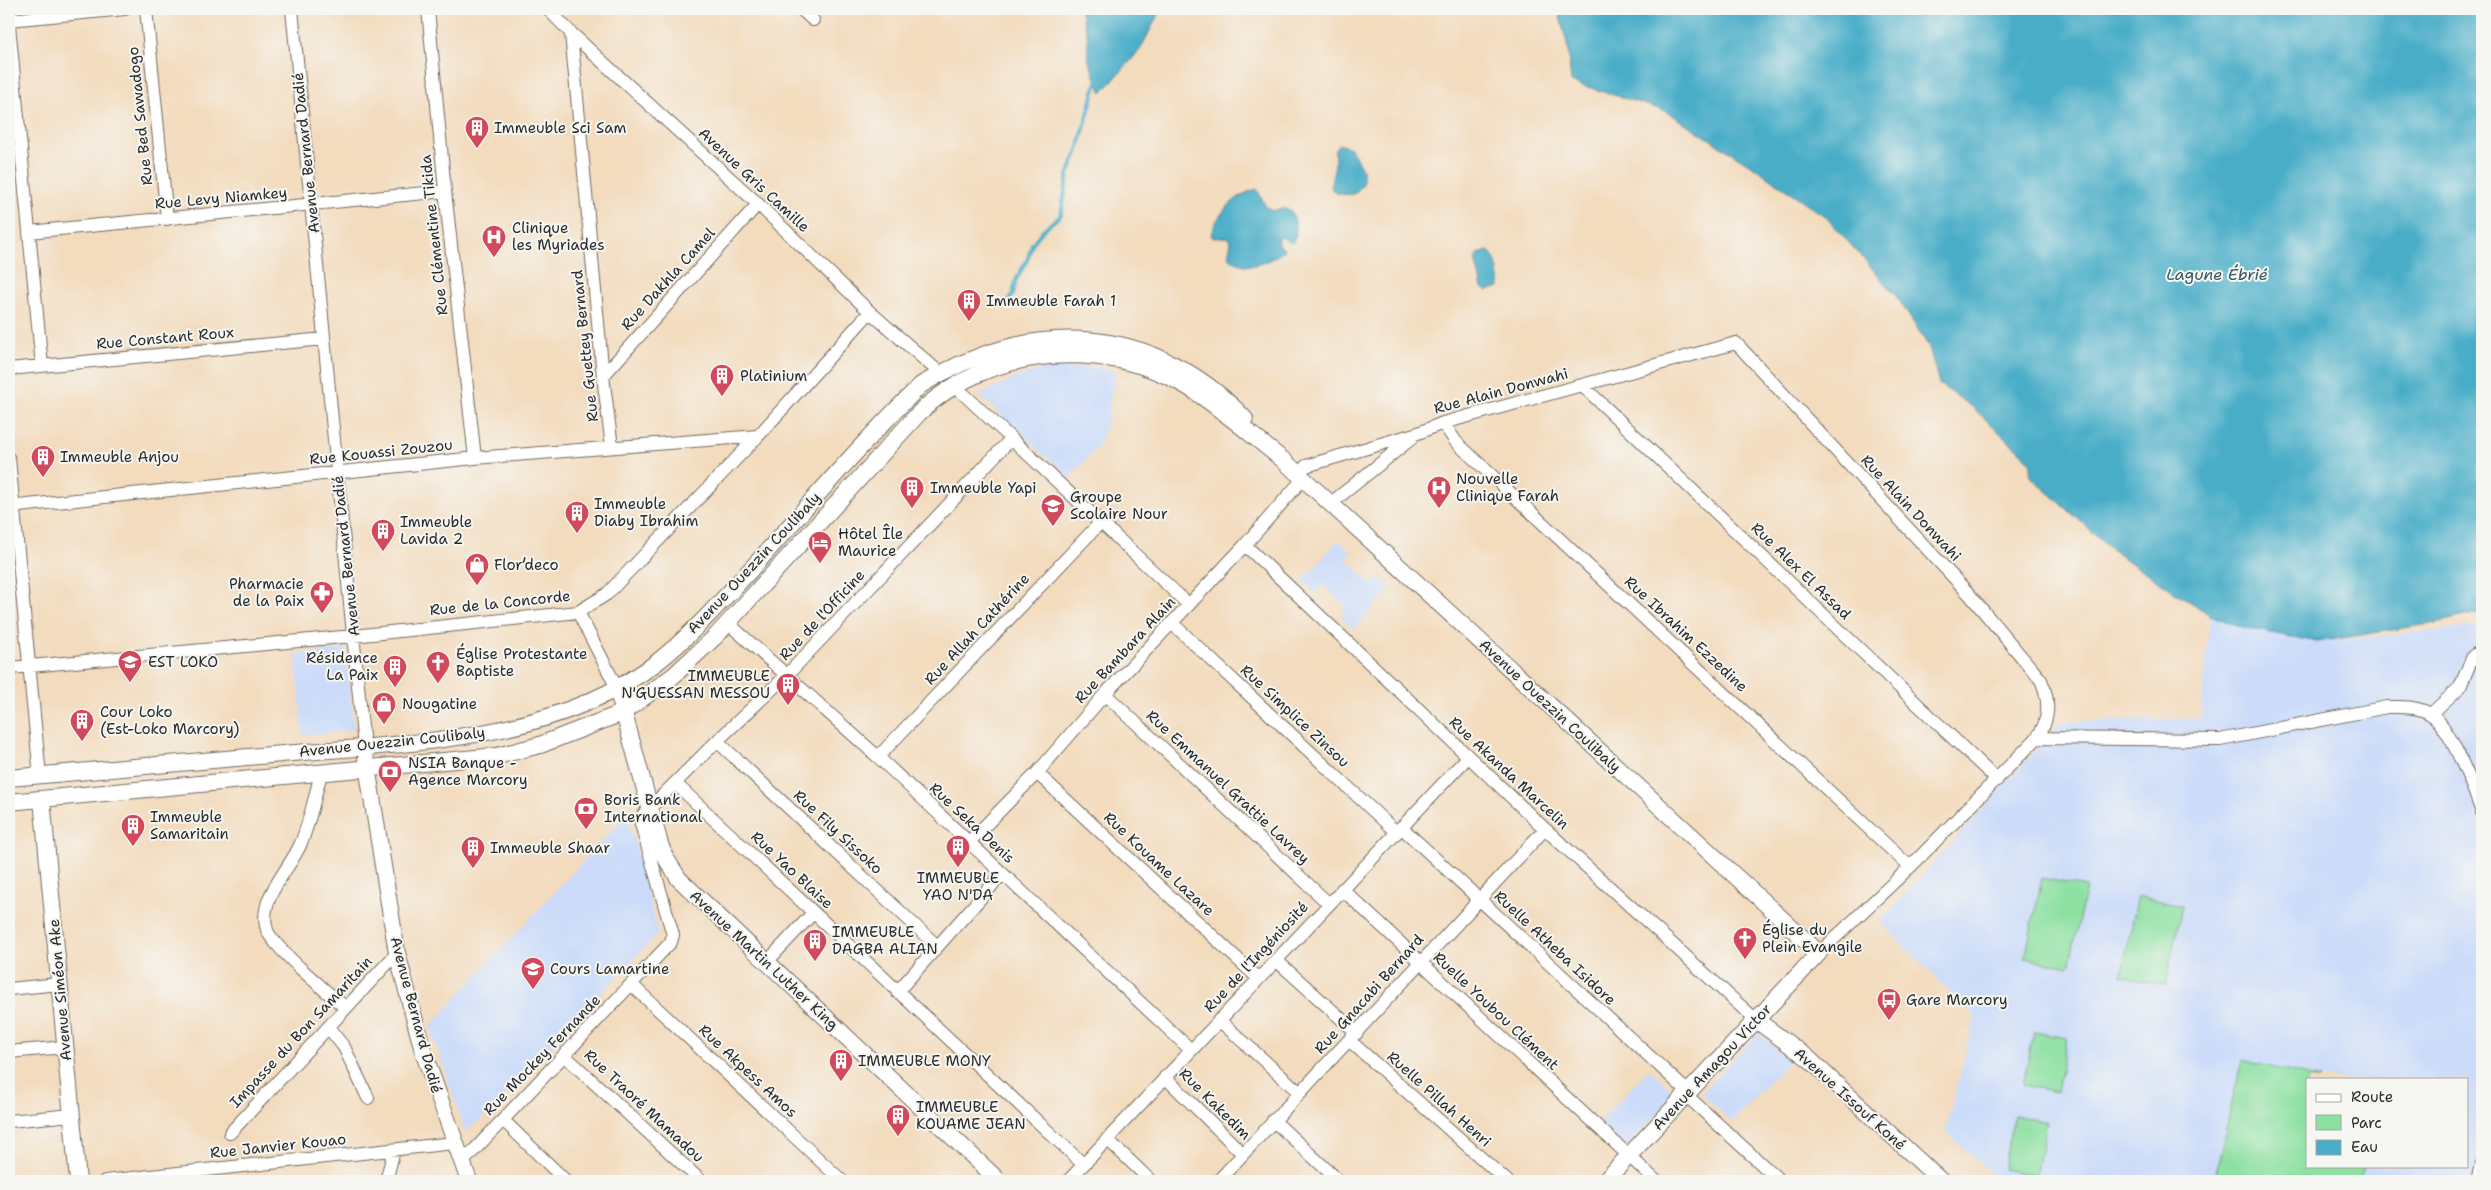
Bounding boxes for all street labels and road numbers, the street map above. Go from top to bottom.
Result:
street label: Rue Bed Sawadogo [123,46,157,186]
street label: Avenue Bernard Dadié [288,72,324,234]
street label: Avenue Gris Camille [694,123,814,237]
street label: Rue Clémentine Tikida [416,153,452,316]
street label: Rue Levy Niamkey [154,182,288,214]
street label: Rue Dakhla Camel [617,223,720,335]
street label: Rue Guettey Bernard [567,269,603,423]
street label: Rue Constant Roux [95,322,235,354]
street label: Rue Alain Donwahi [1432,363,1570,419]
street label: Rue Kouassi Zouzou [308,435,454,469]
street label: Rue Alain Donwahi [1856,451,1966,565]
street label: Avenue Bernard Dadié [328,475,364,637]
street label: Avenue Ouezzin Coulibaly [683,488,825,638]
street label: Rue Alex El Assad [1747,518,1856,624]
street label: Rue de l'Officine [775,565,869,665]
street label: Rue Allah Cathérine [920,569,1034,689]
street label: Rue Ibrahim Ezzedine [1620,572,1752,696]
street label: Rue de la Concorde [429,586,571,620]
street label: Rue Bambara Alain [1070,592,1180,708]
street label: Avenue Ouezzin Coulibaly [1475,635,1625,777]
street label: Rue Simplice Zinsou [1236,660,1354,772]
street label: Rue Emmanuel Grattie Lavrey [1142,706,1314,868]
street label: Rue Akanda Marcelin [1445,712,1573,834]
street label: Avenue Ouezzin Coulibaly [298,722,486,762]
street label: Rue Seka Denis [925,778,1019,868]
street label: Rue Fily Sissoko [789,785,887,879]
street label: Rue Kouame Lazare [1099,807,1219,921]
street label: Rue Yao Blaise [747,827,837,913]
street label: Avenue Martin Luther King [685,886,843,1034]
street label: Ruelle Atheba Isidore [1490,886,1620,1010]
street label: Rue de l'Ingéniosité [1199,897,1313,1017]
street label: Avenue Siméon Ake [44,918,76,1062]
street label: Rue Gnacabi Bernard [1310,930,1428,1058]
street label: Avenue Bernard Dadié [385,934,447,1096]
street label: Ruelle Youbou Clément [1429,947,1563,1075]
street label: Impasse du Bon Samaritain [225,952,377,1112]
street label: Rue Mockey Fernande [479,990,605,1120]
street label: Avenue Amagou Victor [1648,999,1776,1135]
street label: Rue Akpess Amos [694,1020,802,1122]
street label: Avenue Issouf Koné [1790,1043,1910,1155]
street label: Rue Traoré Mamadou [580,1045,708,1167]
street label: Ruelle Pillah Henri [1383,1047,1495,1151]
street label: Rue Kakedim [1175,1064,1255,1144]
street label: Rue Janvier Kouao [209,1129,347,1163]

